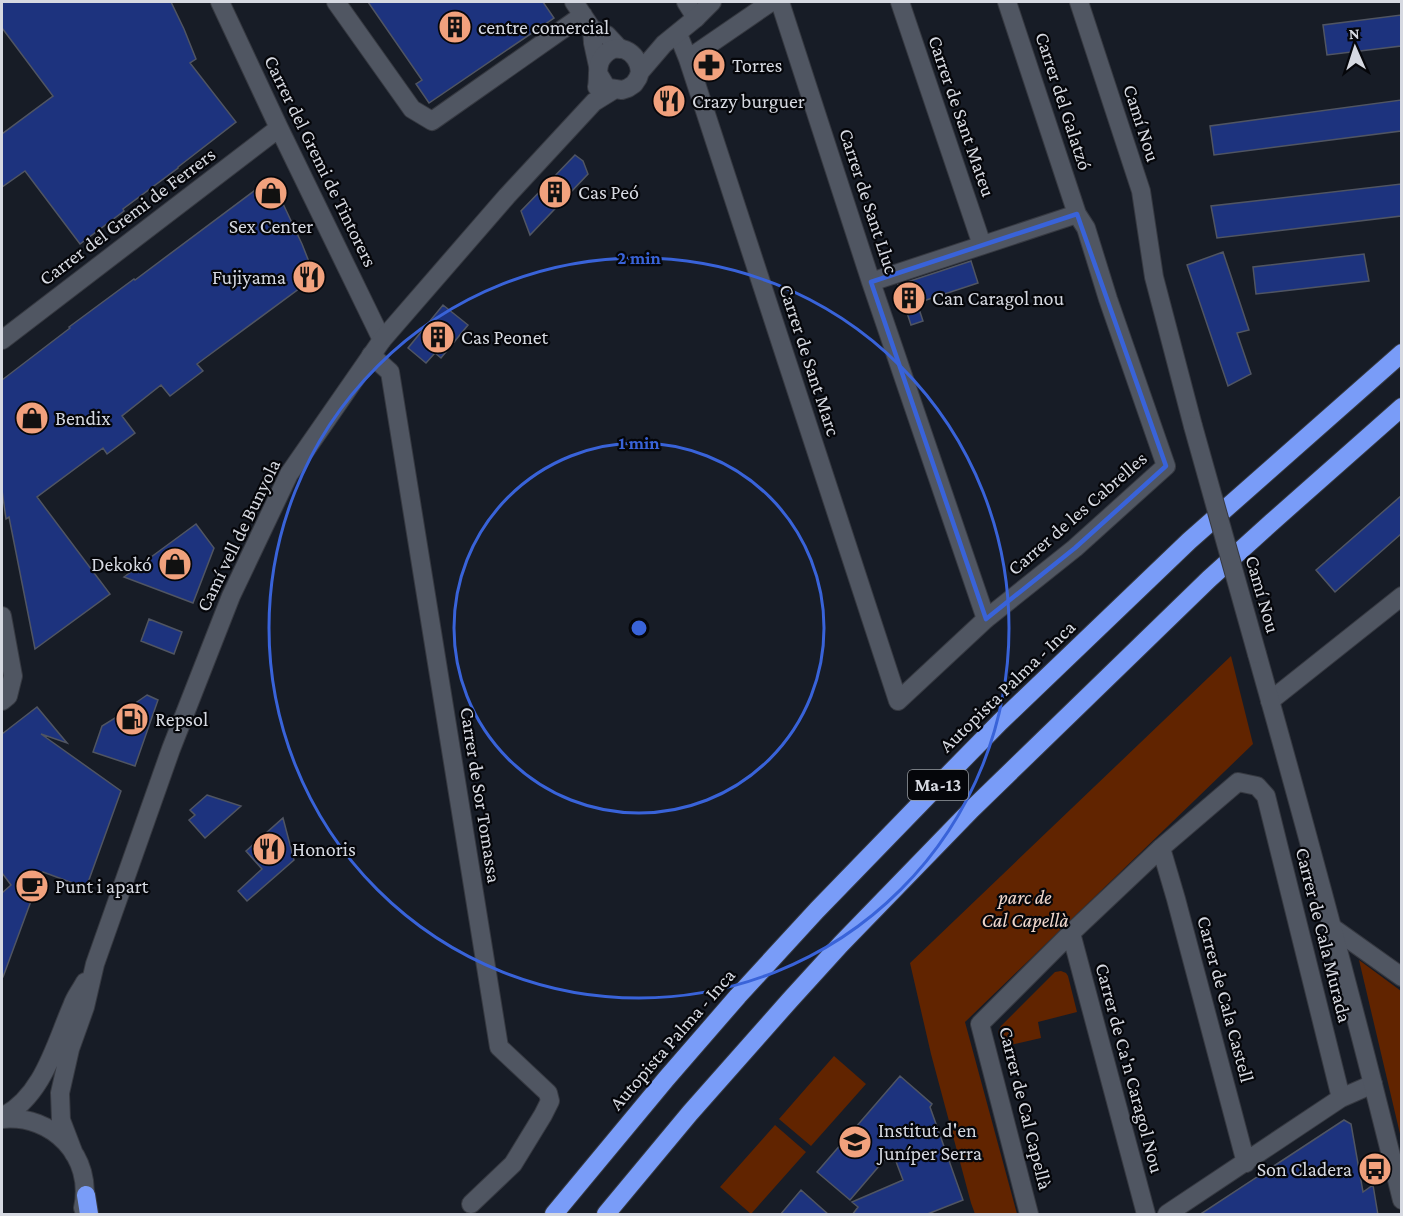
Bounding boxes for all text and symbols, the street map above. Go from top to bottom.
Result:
building icon: centre comercial [437,9,473,45]
place label: centre comercial [478,16,609,38]
north arrow [1325,18,1385,78]
text: N [1348,25,1360,42]
street label: Carrer del Galatzó [1031,29,1097,173]
street label: Carrer de Sant Mateu [924,33,1000,200]
pharmacy icon: Torres [691,47,727,83]
street label: Carrer del Gremi de Tintorers [260,52,382,270]
place label: Torres [732,54,783,76]
street label: Camí Nou [1119,82,1165,165]
restaurant icon: Crazy burguer [651,83,687,119]
place label: Crazy burguer [692,90,805,113]
street label: Carrer de Sant Lluc [835,126,903,277]
street label: Carrer del Gremi de Ferrers [35,143,219,289]
building icon: Cas Peó [537,174,573,210]
shop icon: Sex Center [253,175,289,211]
place label: Cas Peó [578,181,639,203]
place label: Sex Center [229,215,313,237]
text: 2 min [617,248,661,268]
restaurant icon: Fujiyama [291,259,327,295]
place label: Fujiyama [212,266,286,289]
building icon: Can Caragol nou [891,280,927,316]
street label: Carrer de Sant Marc [775,281,845,439]
place label: Can Caragol nou [932,287,1065,310]
building icon: Cas Peonet [420,319,456,355]
place label: Cas Peonet [461,326,548,348]
shop icon: Bendix [14,400,50,436]
place label: Bendix [55,407,111,429]
text: 1 min [619,433,660,453]
street label: Carrer de les Cabrelles [1003,447,1151,579]
street label: Camí vell de Bunyola [192,455,285,615]
shop icon: Dekokó [157,546,193,582]
place label: Dekokó [91,553,152,575]
street label: Camí Nou [1241,553,1285,636]
street label: Autopista Palma - Inca [935,616,1080,757]
centre of rings [629,618,649,638]
fuel station icon: Repsol [114,701,150,737]
street label: Carrer de Sor Tomassa [456,705,506,885]
place label: Repsol [155,708,208,731]
road number: Ma-13 [908,770,968,800]
restaurant icon: Honoris [251,831,287,867]
place label: Honoris [292,838,356,860]
street label: Carrer de Cala Murada [1292,845,1356,1025]
cafe icon: Punt i apart [14,868,50,904]
place label: Punt i apart [55,875,149,898]
park label: parc de Cal Capellà [981,886,1069,932]
street label: Carrer de Cala Castell [1193,913,1259,1085]
street label: Carrer de Ca'n Caragol Nou [1090,961,1169,1176]
street label: Autopista Palma - Inca [605,964,740,1115]
street label: Carrer de Cal Capellà [994,1024,1057,1192]
place label: Institut d'en Juníper Serra [876,1119,982,1165]
school or university icon: Institut d'en Juníper Serra [837,1124,873,1160]
bus stop icon: Son Cladera [1357,1151,1393,1187]
place label: Son Cladera [1257,1158,1352,1180]

